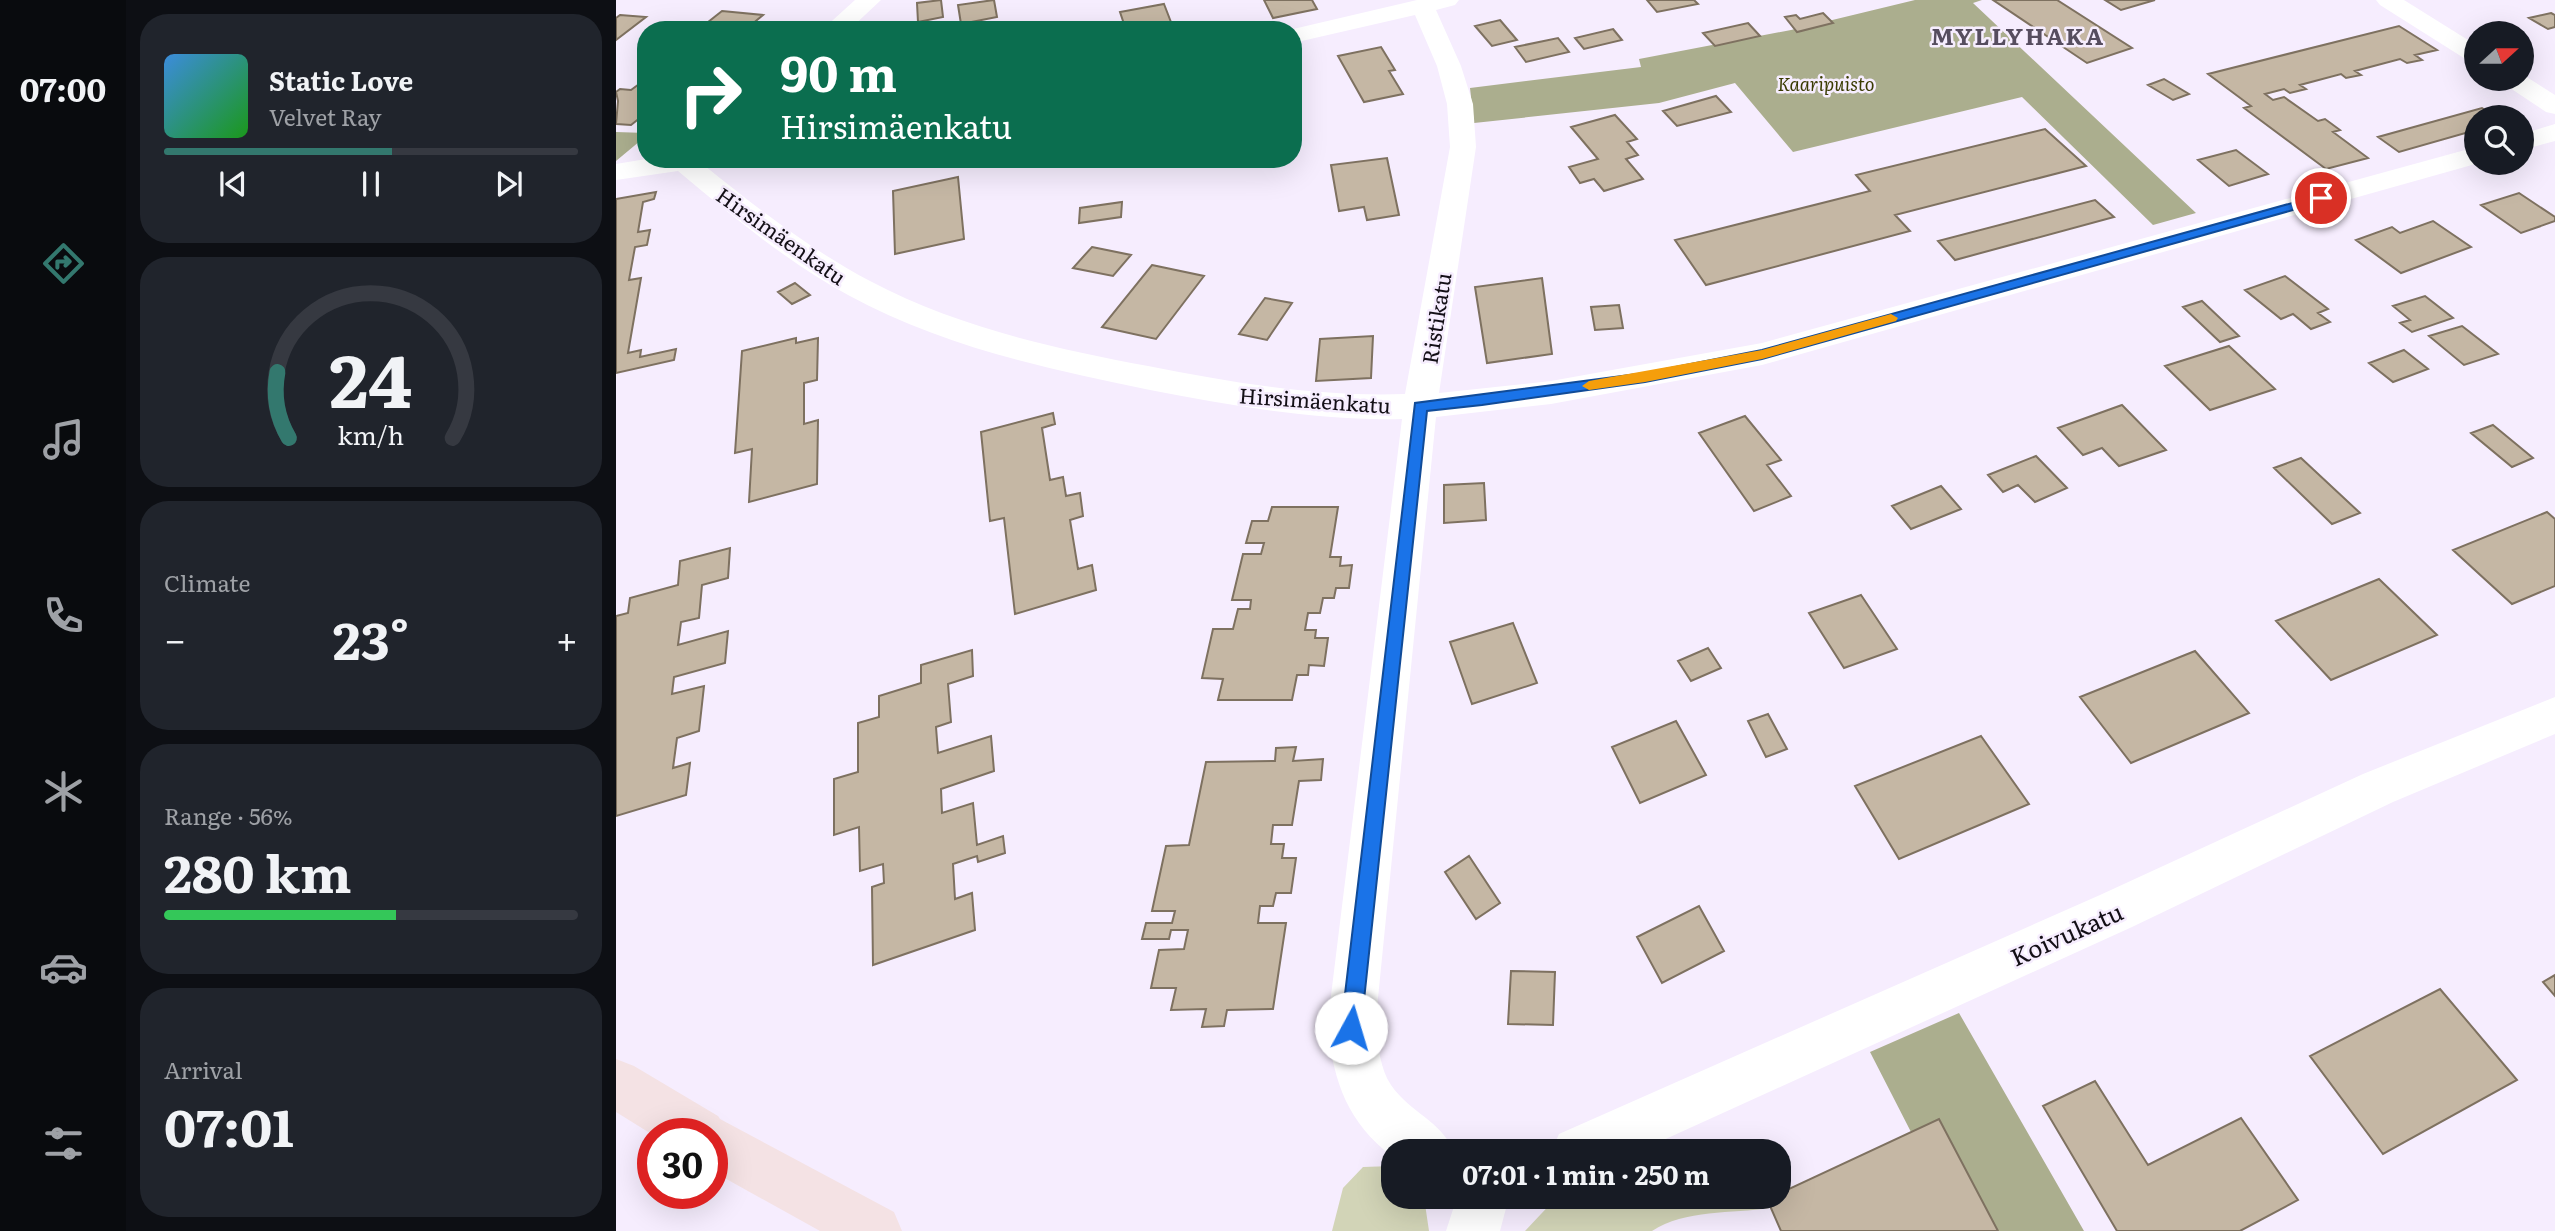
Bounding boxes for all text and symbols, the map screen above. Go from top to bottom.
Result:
district label: MYLLYHAKA [1931,18,2105,52]
north arrow [2464,21,2534,91]
map controls [2464,21,2534,175]
text: 90 m [780,34,897,107]
icon: right [665,49,756,140]
text: Static Love [269,60,413,99]
text: 07:00 [20,64,106,112]
park label: Kaaripuisto [1778,70,1874,97]
text: Velvet Ray [269,99,381,133]
text: Hirsimäenkatu [780,101,1012,149]
button: search [2464,105,2534,175]
icon: previous [214,165,252,203]
icon: pause [352,165,390,203]
icon: next [490,165,528,203]
pin [2291,168,2351,228]
street label: Hirsimäenkatu [711,179,853,291]
icon: arrive [2302,179,2340,217]
icon: directions [39,239,88,288]
street label: Ristikatu [1412,270,1458,366]
text: 24 [330,323,413,431]
street label: Hirsimäenkatu [1238,378,1392,420]
icon: music [39,415,88,464]
text: km/h [338,416,404,453]
text: Climate [164,565,250,599]
icon: phone [39,591,88,640]
text: 23° [333,599,409,676]
text: − [164,609,186,666]
text: + [556,609,578,666]
icon: climate [39,767,88,816]
text: Range · 56% [164,798,293,832]
text: 280 km [164,832,352,909]
street label: Koivukatu [2004,893,2128,973]
icon: car [39,943,88,992]
position arrow [1314,991,1388,1065]
text: Arrival [164,1052,243,1086]
text: 07:01 [164,1086,294,1163]
speed limit sign: 30 [637,1118,728,1209]
icon: filters [39,1119,88,1168]
text: 07:01 · 1 min · 250 m [1462,1154,1710,1193]

